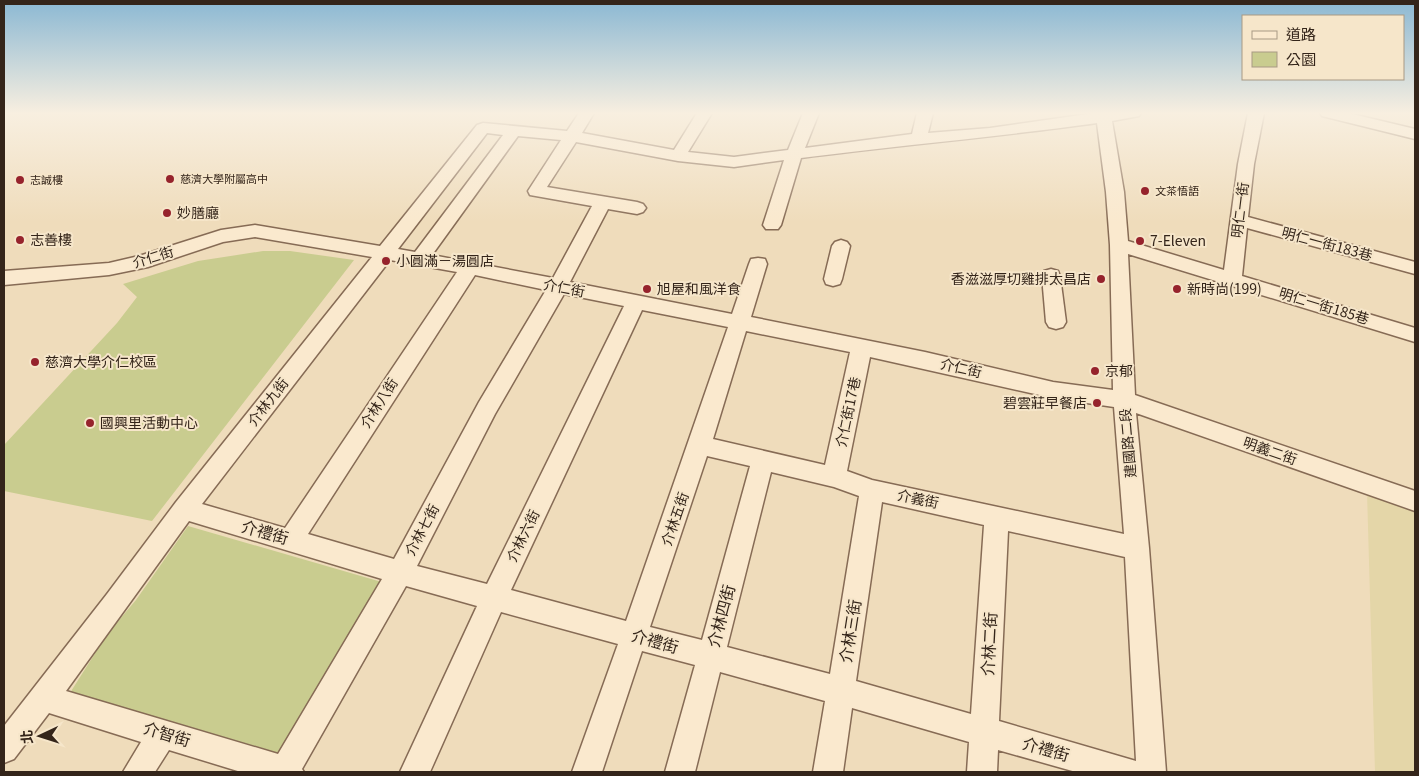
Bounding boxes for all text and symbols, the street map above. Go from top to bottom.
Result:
legend [1242,15,1404,80]
text: 道路 [1286,23,1316,44]
text: 公園 [1286,48,1316,69]
place label: 慈濟大學附屬高中 [180,170,268,186]
place label: 志誠樓 [30,171,63,187]
marker: 慈濟大學附屬高中 [164,173,176,185]
marker: 志誠樓 [14,174,26,186]
street label: 明仁一街 [1226,181,1252,239]
place label: 文茶悟語 [1155,182,1199,198]
marker: 文茶悟語 [1139,185,1151,197]
place label: 妙膳廳 [177,202,219,222]
marker: 妙膳廳 [161,207,173,219]
street label: 明仁一街183巷 [1280,221,1375,265]
place label: 志善樓 [30,229,72,249]
place label: 7-Eleven [1150,230,1206,250]
marker: 志善樓 [14,234,26,246]
marker: 7-Eleven [1134,235,1146,247]
street label: 介仁街 [130,240,176,272]
place label: 小圓滿－湯圓店 [396,250,494,270]
marker: 小圓滿－湯圓店 [380,255,392,267]
place label: 香滋滋厚切雞排太昌店 [951,268,1091,288]
street label: 介仁街 [542,273,587,301]
marker: 香滋滋厚切雞排太昌店 [1095,273,1107,285]
place label: 旭屋和風洋食 [657,278,741,298]
place label: 新時尚(199) [1187,278,1262,298]
street label: 明仁一街185巷 [1277,282,1372,328]
marker: 旭屋和風洋食 [641,283,653,295]
marker: 新時尚(199) [1171,283,1183,295]
place label: 慈濟大學介仁校區 [45,351,157,371]
street label: 介仁街 [939,353,984,381]
marker: 慈濟大學介仁校區 [29,356,41,368]
place label: 京郁 [1105,360,1133,380]
marker: 京郁 [1089,365,1101,377]
street label: 介林九街 [242,373,292,430]
street label: 介林八街 [355,374,402,431]
street label: 介仁街17巷 [830,375,864,449]
place label: 碧雲莊早餐店 [1003,392,1087,412]
marker: 碧雲莊早餐店 [1091,397,1103,409]
street label: 建國路二段 [1114,407,1140,479]
place label: 國興里活動中心 [100,412,198,432]
marker: 國興里活動中心 [84,417,96,429]
street label: 明義二街 [1241,431,1300,469]
street label: 介義街 [896,484,941,512]
street label: 介林五街 [655,489,693,548]
street label: 介林七街 [399,500,443,559]
street label: 介林六街 [501,506,543,565]
street label: 介禮街 [239,513,292,549]
street label: 介林四街 [700,582,740,650]
street label: 介林三街 [832,597,866,664]
street label: 介林二街 [974,611,1002,677]
street label: 介禮街 [629,622,682,658]
north arrow [15,711,65,761]
street label: 介智街 [141,715,194,752]
text: 北 [16,729,36,745]
street label: 介禮街 [1020,730,1073,766]

